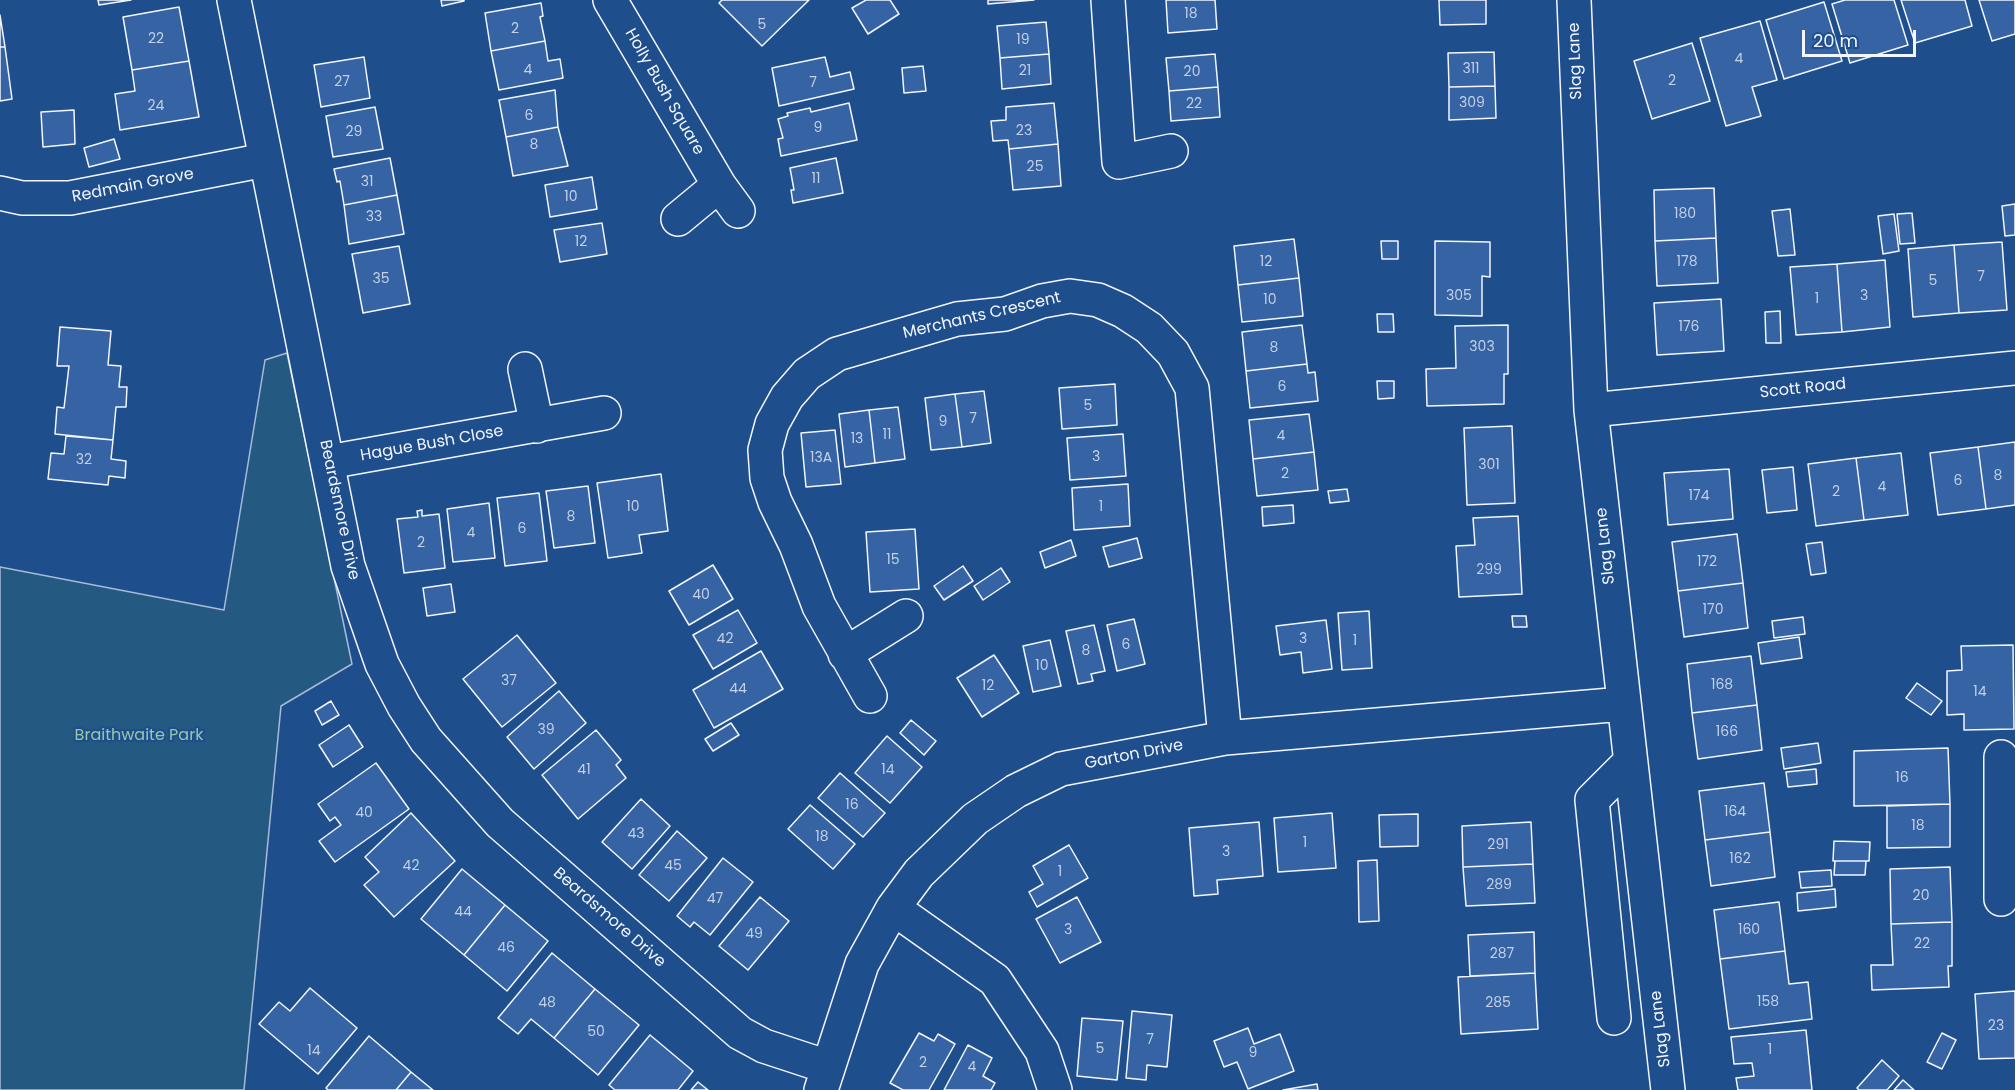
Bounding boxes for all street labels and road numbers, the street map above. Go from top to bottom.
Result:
street label: Slag Lane [1565,22,1587,100]
street label: Holly Bush Square [620,25,708,159]
street label: Redmain Grove [70,165,196,207]
street label: Merchants Crescent [901,288,1063,344]
street label: Scott Road [1759,375,1847,403]
street label: Hague Bush Close [359,422,505,466]
street label: Beardsmore Drive [315,438,363,582]
street label: Slag Lane [1592,507,1620,585]
street label: Garton Drive [1083,736,1185,774]
street label: Beardsmore Drive [549,864,669,972]
street label: Slag Lane [1647,990,1675,1068]

